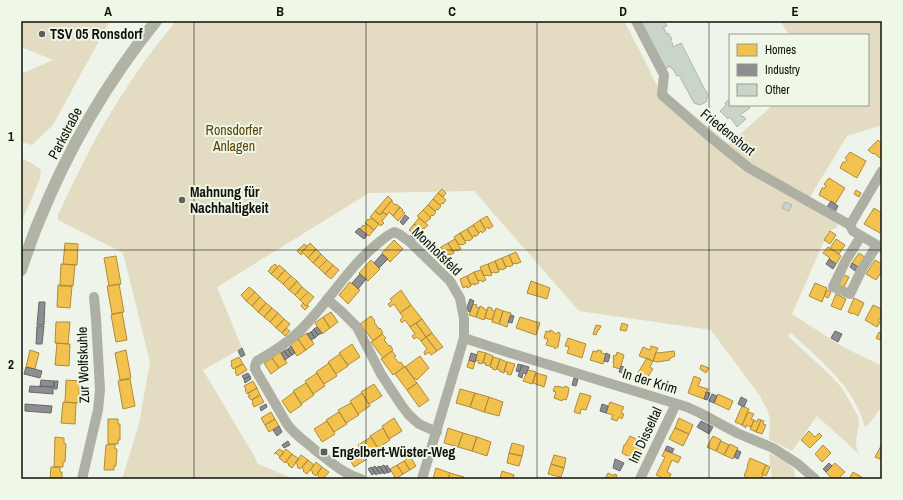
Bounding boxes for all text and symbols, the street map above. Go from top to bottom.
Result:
text: A [104,3,112,20]
text: B [276,3,284,20]
text: C [448,3,456,20]
text: D [619,3,627,20]
text: E [791,3,799,20]
place label: TSV 05 Ronsdorf [50,25,143,43]
marker: TSV 05 Ronsdorf [37,29,47,39]
legend [729,34,869,106]
text: Homes [765,42,796,58]
text: Industry [765,62,800,78]
text: Other [765,82,790,98]
street label: Parkstraße [44,104,86,162]
street label: Friedenshort [697,105,759,159]
park label: Ronsdorfer Anlagen [206,121,263,155]
text: 1 [8,128,14,145]
place label: Mahnung für Nachhaltigkeit [190,183,269,217]
marker: Mahnung für Nachhaltigkeit [177,195,187,205]
street label: Monhofsfeld [408,223,466,279]
street label: Zur Wolfskuhle [73,327,93,403]
text: 2 [8,356,14,373]
street label: In der Krim [620,364,680,398]
street label: Im Disseltal [624,404,666,466]
place label: Engelbert-Wüster-Weg [332,443,455,461]
marker: Engelbert-Wüster-Weg [319,447,329,457]

